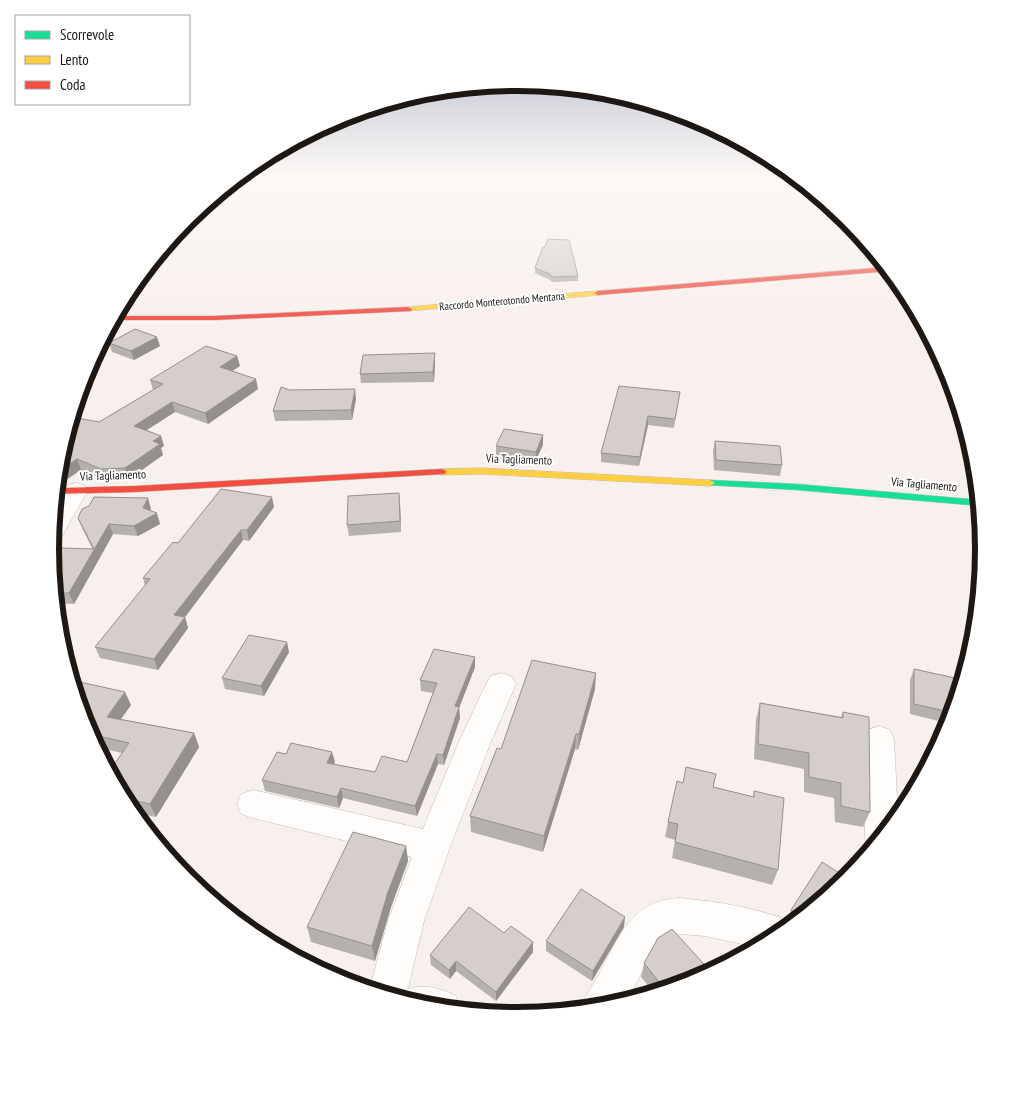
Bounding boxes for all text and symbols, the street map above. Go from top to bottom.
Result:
legend [15,15,190,105]
text: Scorrevole [60,25,114,44]
text: Lento [60,50,89,69]
text: Coda [60,75,85,94]
street label: Raccordo Monterotondo Mentana [439,289,565,313]
street label: Via Tagliamento [485,450,552,468]
street label: Via Tagliamento [79,466,146,484]
street label: Via Tagliamento [889,474,958,494]

